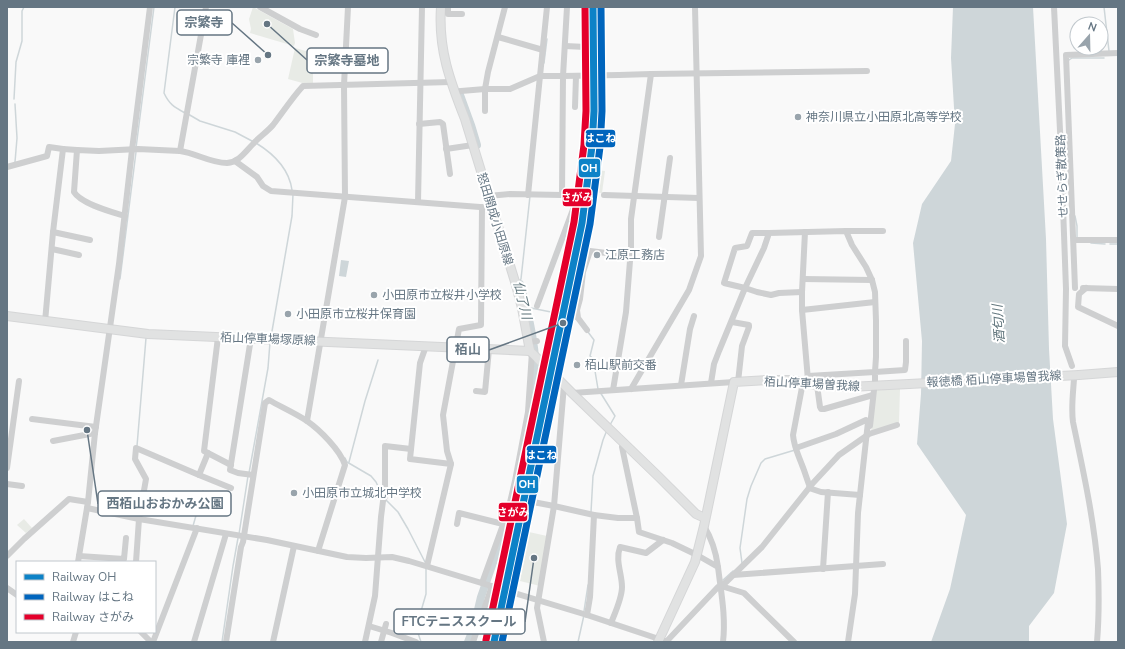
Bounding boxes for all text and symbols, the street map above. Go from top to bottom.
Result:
callout: 宗繁寺 [177,10,232,35]
text: 宗繁寺 [184,14,224,32]
north arrow [1069,16,1109,56]
text: N [1086,19,1099,36]
callout: 宗繁寺墓地 [307,48,388,73]
place label: 宗繁寺 庫裡 [187,52,250,68]
text: 宗繁寺墓地 [314,52,380,70]
marker: 宗繁寺 庫裡 [253,55,263,65]
place label: 神奈川県立小田原北高等学校 [806,109,962,125]
marker: 神奈川県立小田原北高等学校 [793,112,803,122]
line badge: はこね [585,129,616,148]
text: はこね [584,131,617,146]
street label: せせらぎ散策路 [1053,134,1071,218]
line badge: OH [578,158,601,178]
text: OH [580,161,598,176]
street label: 怒田開成小田原線 [473,171,517,267]
line badge: さがみ [562,188,592,207]
text: さがみ [561,190,594,205]
place label: 江原工務店 [605,247,665,263]
marker: 江原工務店 [592,250,602,260]
water label: 仙了川 [509,279,536,323]
place label: 小田原市立桜井小学校 [382,287,502,303]
marker: 小田原市立桜井小学校 [369,290,379,300]
water label: 酒匂川 [989,302,1009,344]
place label: 小田原市立桜井保育園 [296,306,416,322]
marker: 小田原市立桜井保育園 [283,309,293,319]
street label: 栢山停車場塚原線 [220,329,316,349]
callout: 栢山 [447,337,489,362]
text: 栢山 [455,341,481,359]
place label: 栢山駅前交番 [585,357,657,373]
marker: 栢山駅前交番 [572,360,582,370]
street label: 報徳橋 栢山停車場曽我線 [926,367,1062,391]
street label: 栢山停車場曽我線 [764,373,860,395]
line badge: はこね [526,445,557,464]
text: はこね [525,448,558,463]
line badge: OH [516,475,539,494]
text: OH [518,477,536,492]
place label: 小田原市立城北中学校 [302,485,422,501]
marker: 小田原市立城北中学校 [289,488,299,498]
callout: 西栢山おおかみ公園 [98,491,231,516]
text: 西栢山おおかみ公園 [106,495,224,513]
line badge: さがみ [498,502,528,522]
text: さがみ [497,505,530,520]
legend [16,561,156,633]
text: Railway OH [52,569,116,585]
text: Railway はこね [52,589,134,605]
text: Railway さがみ [52,609,134,625]
callout: FTCテニススクール [394,609,525,634]
text: FTCテニススクール [402,613,516,631]

